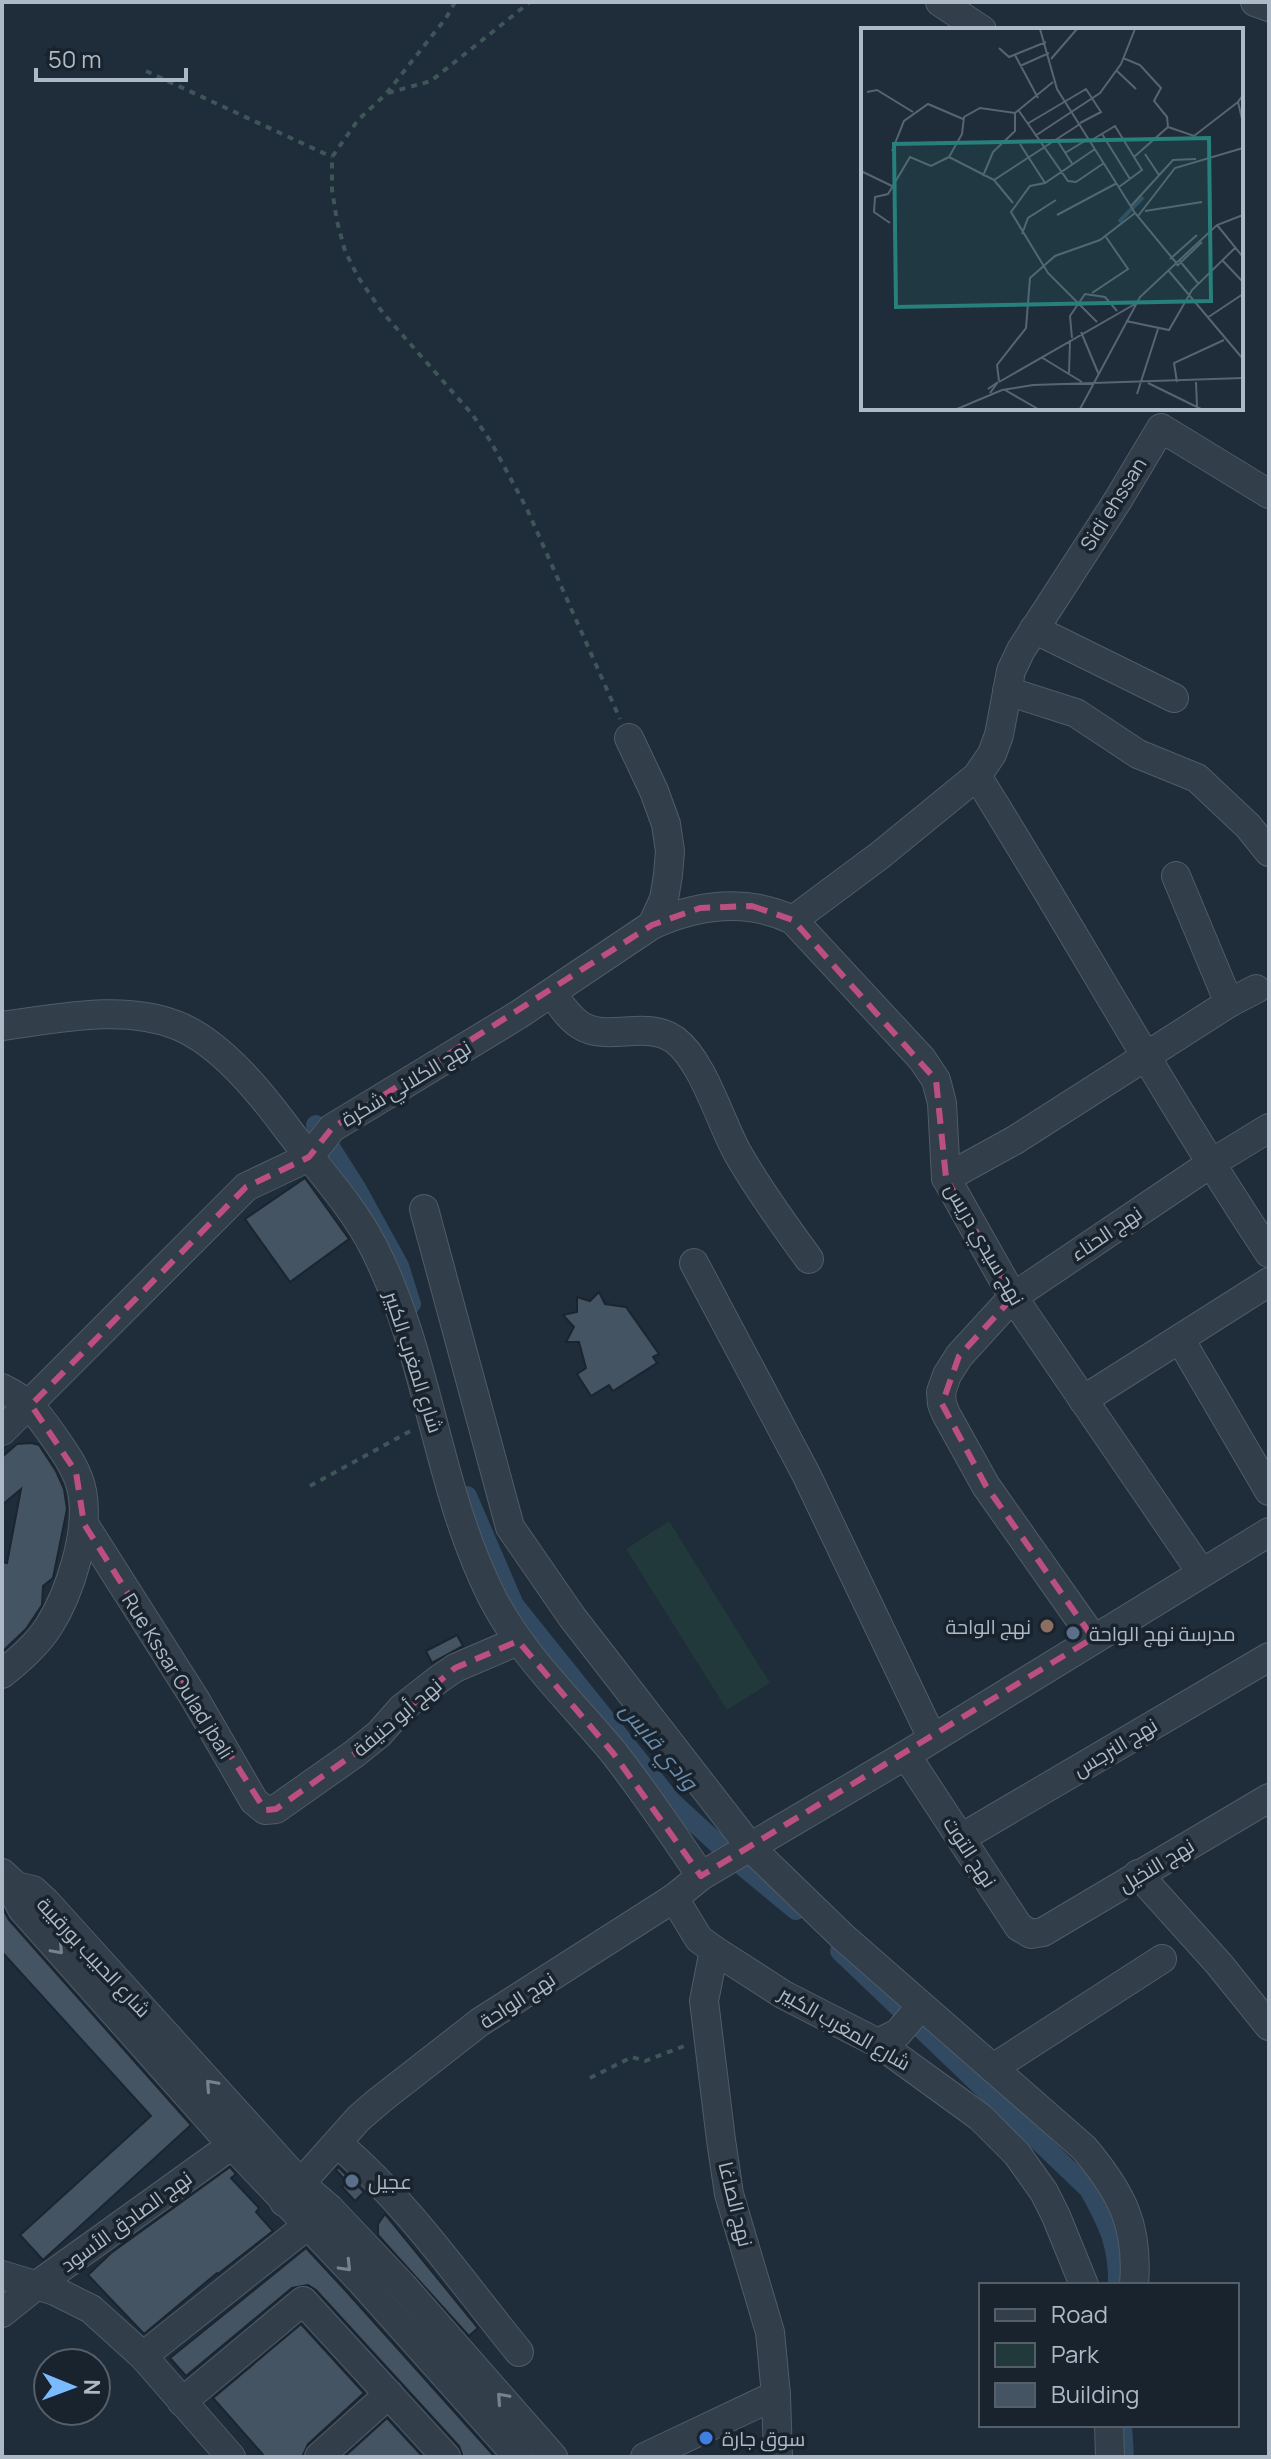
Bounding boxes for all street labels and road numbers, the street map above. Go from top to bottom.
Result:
street label: Sidi ehssan [1074,452,1152,556]
street label: نهج الكلاني شكرة [336,1034,477,1135]
street label: نهج سيدي دريس [936,1178,1031,1312]
street label: نهج الحناء [1065,1199,1148,1268]
street label: شارع المغرب الكبير [377,1287,450,1437]
street label: Rue Kssar Oulad jbali [116,1588,240,1764]
street label: نهج أبو حنيفة [347,1672,448,1763]
street label: نهج النرجس [1068,1711,1163,1784]
street label: نهج التوت [936,1811,1003,1893]
street label: نهج النخيل [1113,1832,1199,1899]
street label: شارع الحبيب بورقيبة [30,1891,157,2024]
street label: نهج الواحة [474,1965,561,2035]
street label: شارع المغرب الكبير [773,1979,916,2077]
street label: نهج الصاغا [711,2159,760,2250]
street label: نهج الصادق الأسود [55,2164,198,2279]

